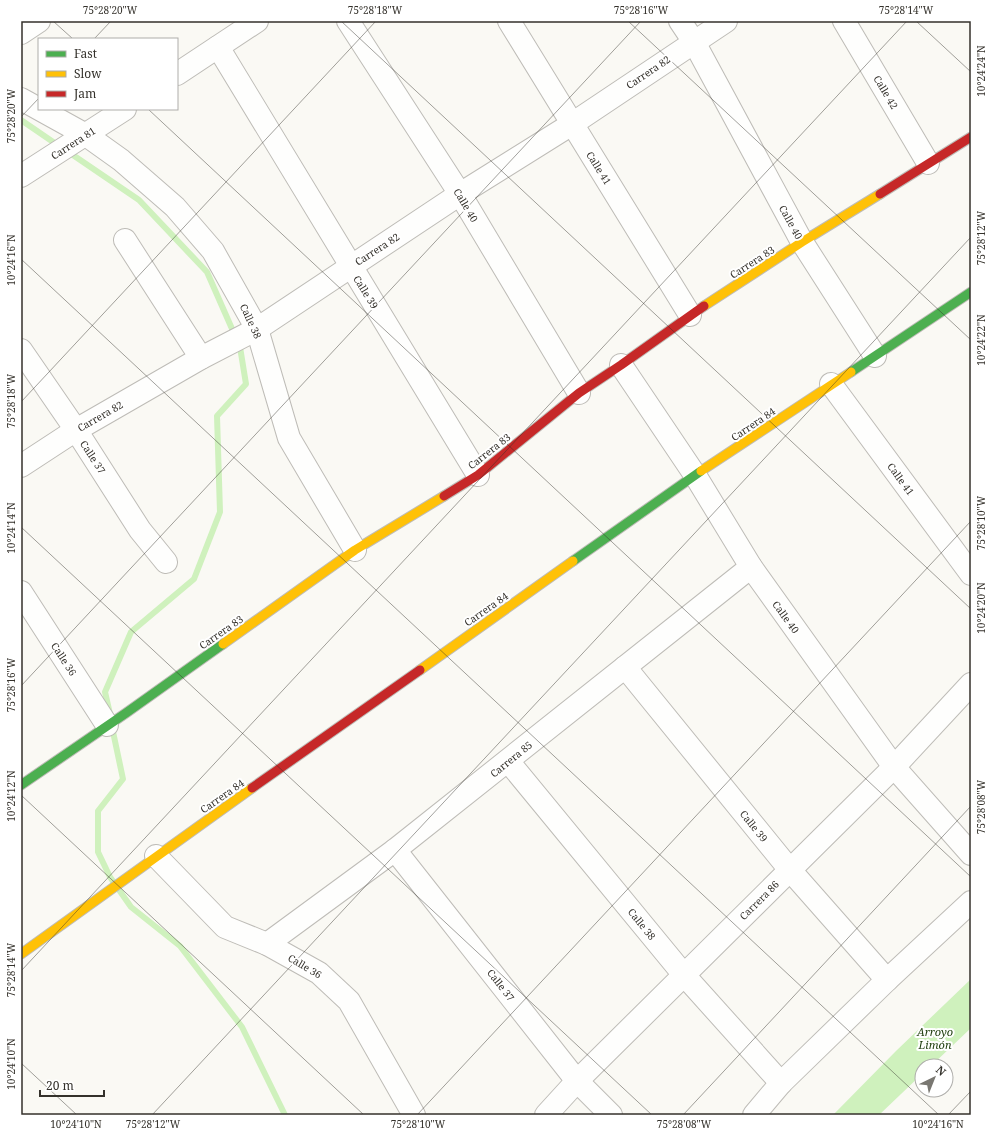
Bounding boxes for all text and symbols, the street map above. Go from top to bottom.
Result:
text: 75°28'20"W [83,3,138,17]
text: 75°28'18"W [348,3,403,17]
text: 75°28'16"W [614,3,669,17]
text: 75°28'14"W [879,3,934,17]
legend [38,38,178,110]
text: Fast [74,45,97,62]
text: 10°24'24"N [974,45,988,97]
street label: Carrera 82 [623,52,673,92]
text: Slow [74,65,102,82]
street label: Calle 42 [870,72,902,112]
text: Jam [73,85,96,102]
text: 75°28'20"W [4,88,18,143]
street label: Carrera 81 [48,123,98,163]
street label: Calle 41 [583,149,615,187]
street label: Calle 40 [450,185,482,225]
street label: Calle 40 [776,202,806,242]
text: 75°28'12"W [974,210,988,265]
street label: Carrera 82 [352,229,402,269]
text: 10°24'16"N [4,234,18,286]
street label: Carrera 83 [727,242,777,282]
street label: Calle 39 [350,273,382,311]
street label: Calle 38 [237,301,265,341]
text: 10°24'22"N [974,314,988,366]
text: 75°28'18"W [4,373,18,428]
street label: Carrera 82 [75,397,125,435]
street label: Carrera 84 [728,404,778,444]
street label: Carrera 83 [465,430,514,472]
street label: Calle 37 [77,438,109,477]
street label: Calle 41 [884,460,918,498]
text: 75°28'10"W [974,495,988,550]
text: 10°24'14"N [4,502,18,554]
text: 10°24'20"N [974,582,988,634]
street label: Carrera 84 [461,589,511,629]
street label: Calle 40 [769,598,803,636]
street label: Carrera 83 [196,612,246,652]
street label: Calle 36 [48,640,80,679]
text: 75°28'16"W [4,657,18,712]
street label: Carrera 85 [487,738,535,780]
text: 10°24'12"N [4,770,18,822]
street label: Carrera 84 [197,776,247,816]
text: 75°28'08"W [974,779,988,834]
street label: Calle 39 [737,807,771,845]
street label: Carrera 86 [736,877,782,923]
street label: Calle 38 [625,905,659,943]
text: 75°28'14"W [4,942,18,997]
street label: Calle 36 [285,950,325,982]
street label: Calle 37 [484,966,518,1004]
water label: Arroyo Limón [916,1024,953,1052]
text: 10°24'10"N [4,1038,18,1090]
north arrow [914,1058,954,1098]
text: N [933,1062,950,1079]
scale bar [40,1072,104,1098]
text: 20 m [46,1077,74,1094]
text: 10°24'10"N [50,1117,102,1131]
text: 75°28'12"W [126,1117,181,1131]
text: 75°28'10"W [391,1117,446,1131]
text: 75°28'08"W [657,1117,712,1131]
text: 10°24'16"N [912,1117,964,1131]

